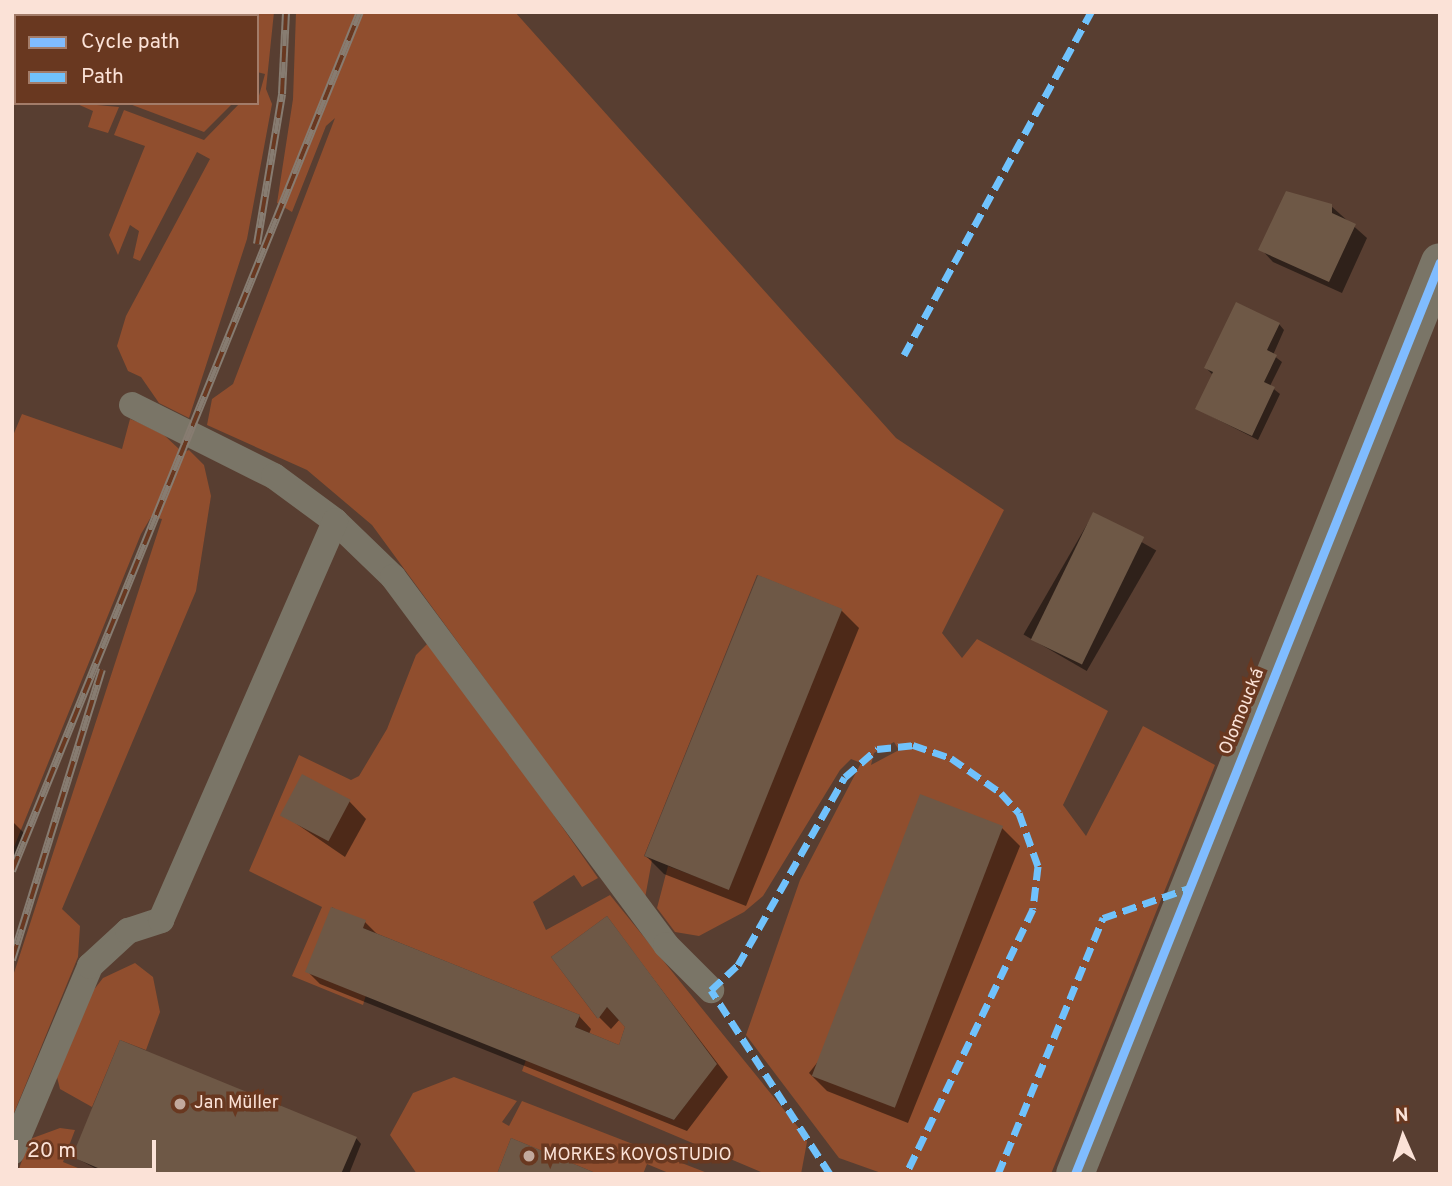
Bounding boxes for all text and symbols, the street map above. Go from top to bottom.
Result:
legend [14,14,259,105]
text: Cycle path [81,29,180,56]
text: Path [81,64,124,91]
street label: Olomoucká [1216,666,1270,758]
place label: Jan Müller [194,1093,279,1115]
marker: Jan Müller [172,1096,188,1112]
north arrow [1368,1102,1438,1172]
text: N [1394,1104,1409,1128]
scale bar [18,1126,159,1170]
text: 20 m [27,1138,76,1165]
place label: MORKES KOVOSTUDIO [543,1145,732,1167]
marker: MORKES KOVOSTUDIO [521,1148,537,1164]

